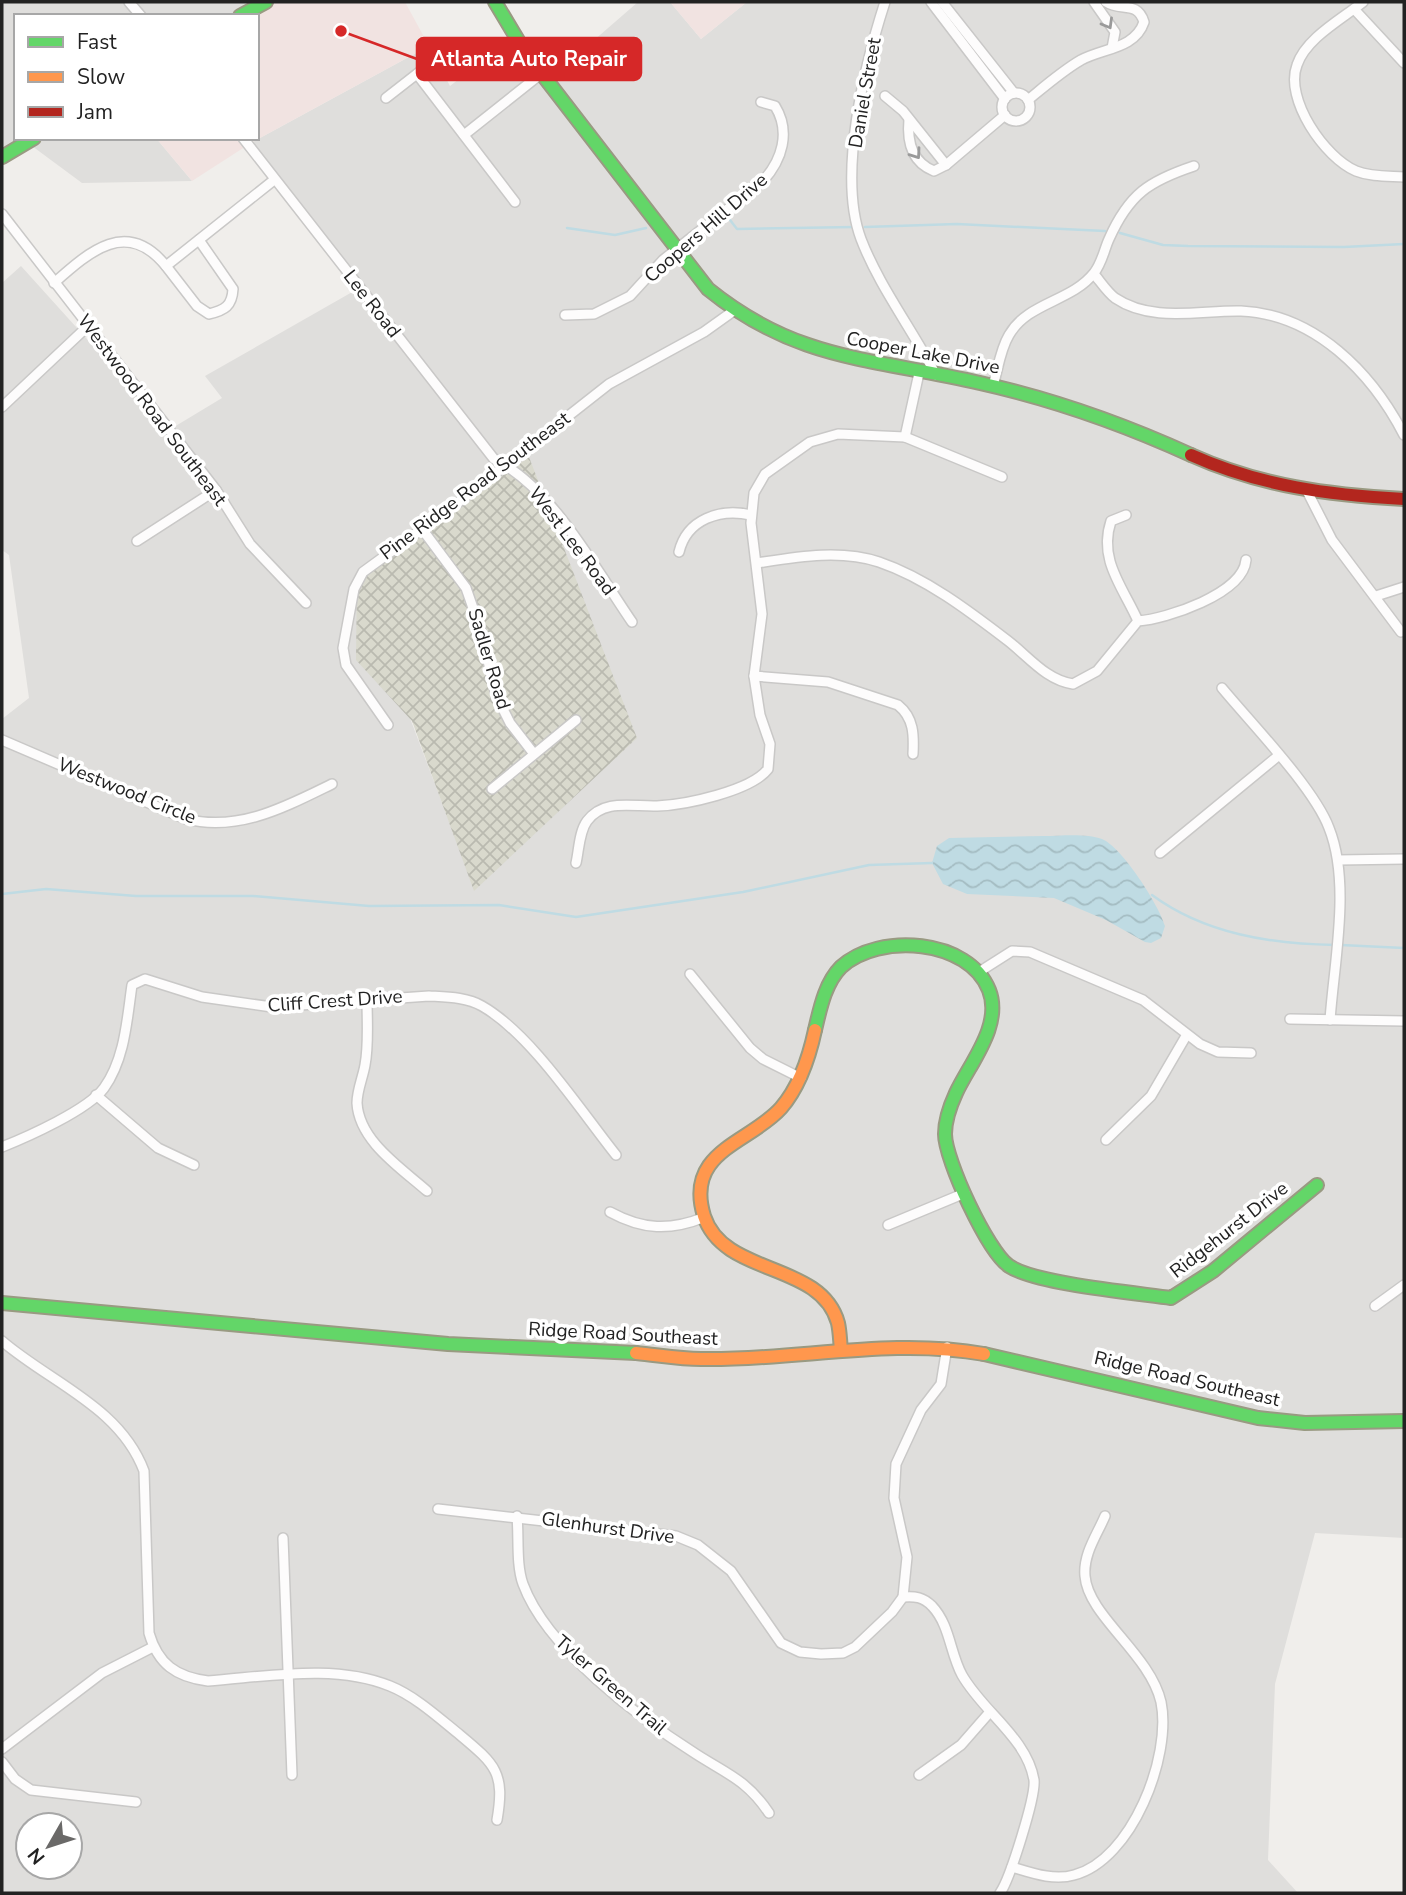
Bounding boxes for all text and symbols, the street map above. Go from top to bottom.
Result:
legend [14,14,259,140]
one-way arrow [1100,16,1113,29]
text: Fast [77,28,117,56]
street label: Daniel Street [842,35,888,150]
callout: Atlanta Auto Repair [417,38,641,80]
text: Atlanta Auto Repair [431,45,628,73]
text: Slow [77,63,126,91]
text: Jam [76,98,113,126]
one-way arrow [908,146,920,159]
street label: Coopers Hill Drive [639,167,773,289]
street label: Lee Road [337,265,407,343]
street label: Westwood Road Southeast [71,309,233,512]
street label: Cooper Lake Drive [844,325,1002,381]
street label: Pine Ridge Road Southeast [375,406,576,566]
street label: West Lee Road [522,481,622,601]
street label: Sadler Road [461,605,517,713]
street label: Westwood Circle [54,751,200,831]
street label: Cliff Crest Drive [267,983,403,1019]
street label: Ridgehurst Drive [1165,1176,1293,1284]
street label: Ridge Road Southeast [528,1316,719,1352]
street label: Ridge Road Southeast [1092,1345,1283,1413]
street label: Glenhurst Drive [540,1506,676,1550]
street label: Tyler Green Trail [549,1629,673,1741]
north arrow [14,1811,84,1881]
text: N [22,1842,51,1870]

